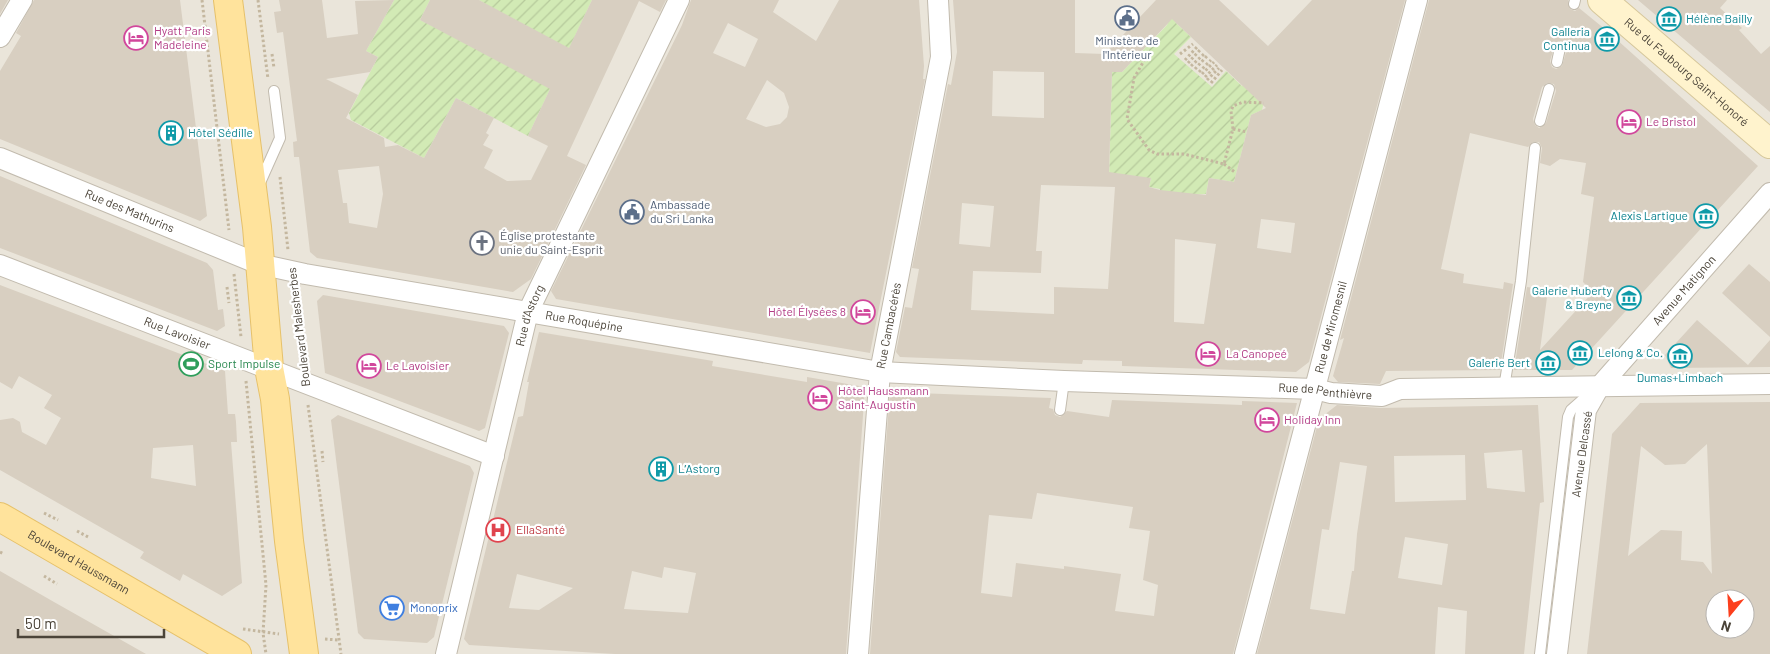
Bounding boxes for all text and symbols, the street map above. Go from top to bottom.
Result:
public building icon: Ministère de l'Intérieur [1114,5,1140,31]
museum icon: Hélène Bailly [1656,6,1682,32]
place label: Hélène Bailly [1686,11,1753,25]
street label: Rue du Faubourg Saint-Honoré [1622,14,1752,129]
place label: Hyatt Paris Madeleine [154,23,211,51]
place label: Galleria Continua [1543,24,1590,52]
hotel icon: Hyatt Paris Madeleine [123,25,149,51]
museum icon: Galleria Continua [1594,26,1620,52]
place label: Ministère de l'Intérieur [1095,33,1159,61]
hotel icon: Le Bristol [1616,109,1642,135]
place label: Le Bristol [1646,114,1696,128]
building icon: Hôtel Sédille [158,120,184,146]
place label: Hôtel Sédille [188,125,253,139]
street label: Rue des Mathurins [83,186,177,235]
place label: Ambassade du Sri Lanka [650,197,714,225]
public building icon: Ambassade du Sri Lanka [619,199,645,225]
museum icon: Alexis Lartigue [1693,203,1719,229]
place label: Alexis Lartigue [1611,208,1688,222]
place label: Église protestante unie du Saint-Esprit [500,228,603,256]
church icon: Église protestante unie du Saint-Esprit [469,230,495,256]
street label: Avenue Matignon [1649,252,1718,328]
street label: Boulevard Malesherbes [284,267,312,387]
street label: Rue de Miromesnil [1311,279,1349,374]
street label: Rue Cambacérès [873,281,903,370]
street label: Rue d'Astorg [512,282,546,347]
place label: Galerie Huberty & Breyne [1532,283,1612,311]
museum icon: Galerie Huberty & Breyne [1616,285,1642,311]
hotel icon: Hôtel Élysées 8 [850,299,876,325]
place label: Hôtel Élysées 8 [768,304,846,318]
street label: Rue Roquépine [544,307,624,334]
street label: Rue Lavoisier [142,313,213,352]
museum icon: Lelong & Co. [1567,340,1593,366]
hotel icon: La Canopeé [1195,341,1221,367]
museum icon: Dumas+Limbach [1667,343,1693,369]
place label: Lelong & Co. [1598,345,1663,359]
place label: La Canopeé [1226,346,1287,360]
museum icon: Galerie Bert [1535,350,1561,376]
sports icon: Sport Impulse [178,351,204,377]
hotel icon: Le Lavoisier [356,353,382,379]
place label: Galerie Bert [1468,355,1530,369]
place label: Sport Impulse [208,356,280,370]
place label: Le Lavoisier [386,358,450,372]
place label: Dumas+Limbach [1637,370,1723,384]
street label: Rue de Penthièvre [1278,380,1373,401]
place label: Hôtel Haussmann Saint-Augustin [838,383,929,411]
hotel icon: Hôtel Haussmann Saint-Augustin [807,385,833,411]
hotel icon: Holiday Inn [1254,407,1280,433]
street label: Avenue Delcassé [1568,410,1594,498]
place label: Holiday Inn [1284,412,1341,426]
building icon: L’Astorg [648,456,674,482]
place label: L’Astorg [678,461,720,475]
hospital icon: EllaSanté [485,517,511,543]
place label: EllaSanté [516,522,565,536]
street label: Boulevard Haussmann [26,527,133,597]
north arrow [1705,589,1755,639]
supermarket icon: Monoprix [379,595,405,621]
place label: Monoprix [410,600,458,614]
scale bar [18,606,164,638]
text: 50 m [25,614,57,632]
text: N [1719,617,1733,636]

